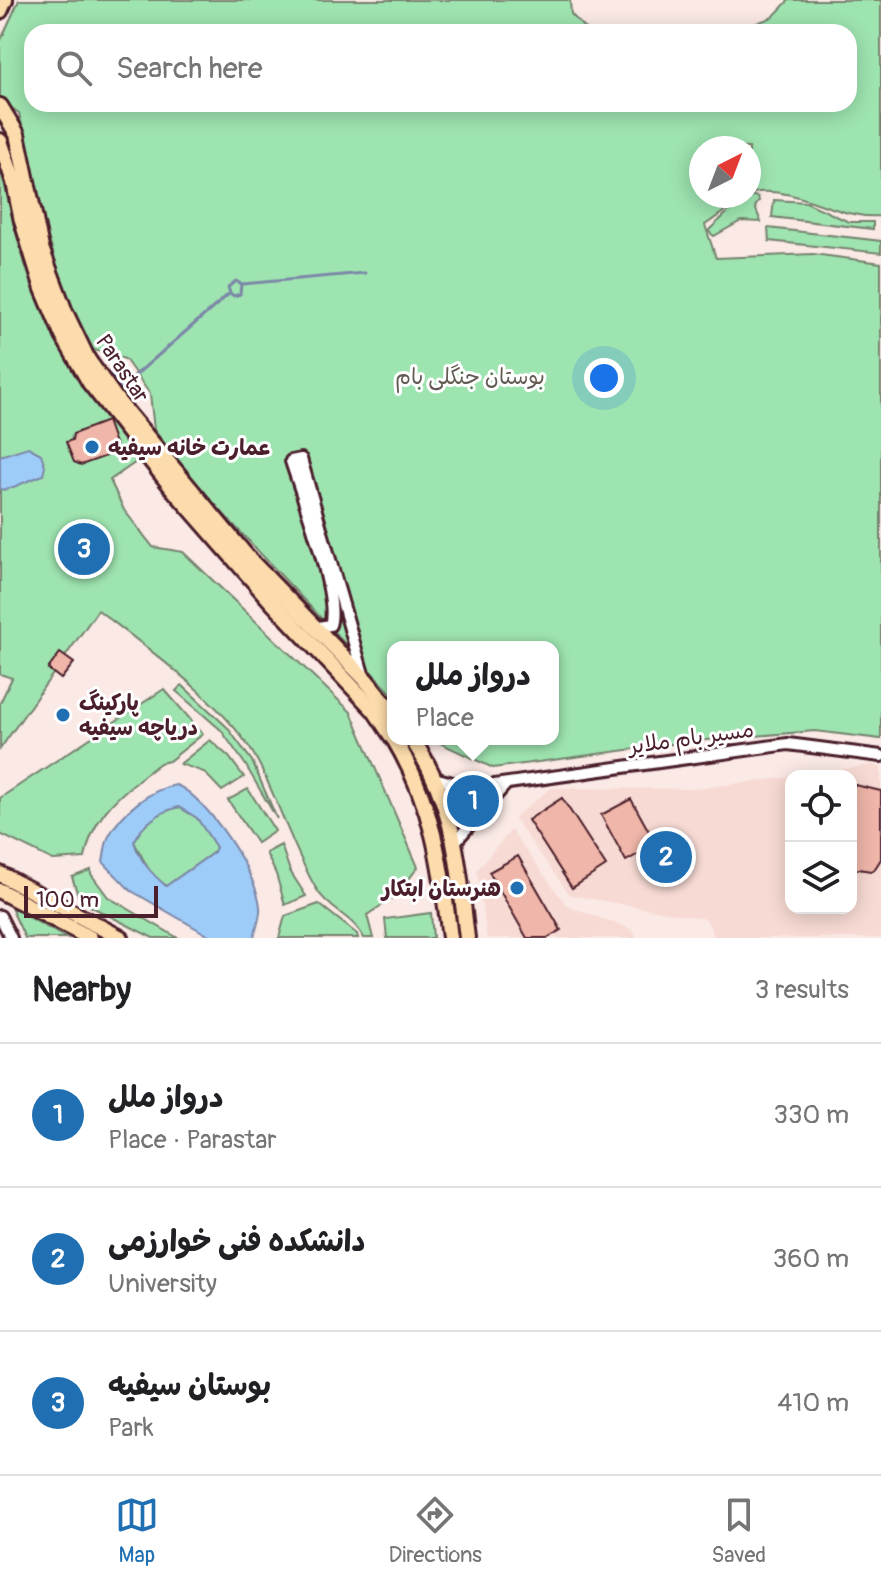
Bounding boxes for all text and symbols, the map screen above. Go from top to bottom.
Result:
search box [24,24,857,112]
icon: search [52,46,96,90]
text: Search here [116,50,263,87]
north arrow [689,136,761,208]
street label: Parastar [89,329,155,408]
your location [584,358,624,398]
park label: بوستان جنگلی بام [395,363,545,393]
place label: عمارت خانه سیفیه [108,434,272,462]
marker: عمارت خانه سیفیه [83,438,101,456]
pin: 3 [58,519,110,579]
popup [387,641,559,745]
text: درواز ملل [415,657,531,694]
place label: پارکینگ دریاچه سیفیه [79,689,198,742]
text: Place [415,702,474,734]
marker: پارکینگ دریاچه سیفیه [54,706,72,724]
street label: مسیر بام ملایر [625,715,756,763]
map controls [785,770,857,914]
button: locate [785,770,857,842]
pin: 1 [447,771,499,831]
pin: 2 [640,827,692,887]
button: layers [785,842,857,914]
place label: هنرستان ابتکار [380,875,501,903]
marker: هنرستان ابتکار [508,879,526,897]
scale bar [24,882,158,918]
text: 100 m [36,886,99,914]
text: Nearby [32,969,131,1012]
text: 3 results [755,974,849,1006]
text: درواز ملل [108,1079,224,1116]
text: 1 [53,1099,63,1131]
text: 330 m [773,1099,849,1131]
text: Place · Parastar [108,1124,277,1156]
text: دانشکده فنی خوارزمی [108,1223,365,1260]
text: 2 [51,1243,65,1275]
text: 360 m [773,1243,849,1275]
text: University [108,1268,217,1300]
text: بوستان سیفیه [108,1367,271,1404]
text: 3 [51,1387,65,1419]
text: 410 m [777,1387,849,1419]
text: Park [108,1412,154,1444]
tab: Map [115,1493,159,1569]
tab: Directions [389,1493,482,1569]
tab: Saved [712,1493,766,1569]

